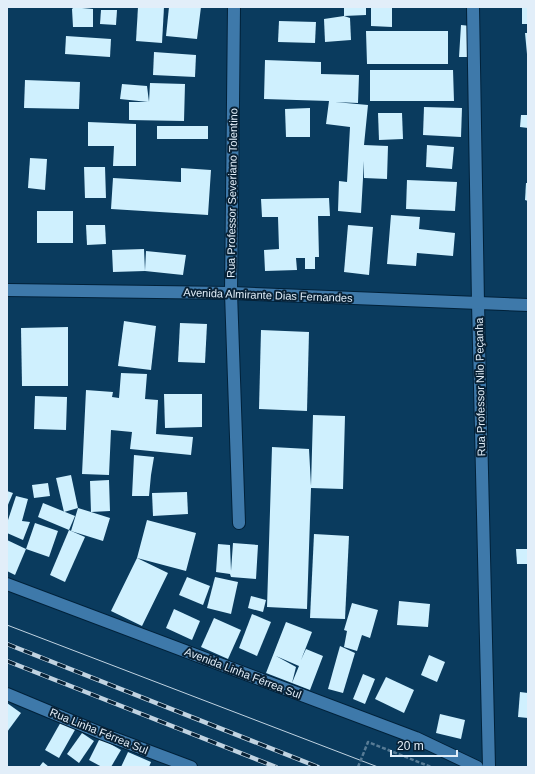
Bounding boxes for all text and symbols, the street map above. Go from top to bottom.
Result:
street label: Rua Professor Severiano Tolentino [225,108,239,278]
street label: Avenida Almirante Dias Fernandes [183,286,353,304]
street label: Rua Professor Nilo Peçanha [473,317,487,456]
street label: Avenida Linha Férrea Sul [183,645,303,701]
street label: Rua Linha Férrea Sul [48,706,150,756]
scale bar [391,732,457,758]
text: 20 m [397,739,424,753]

